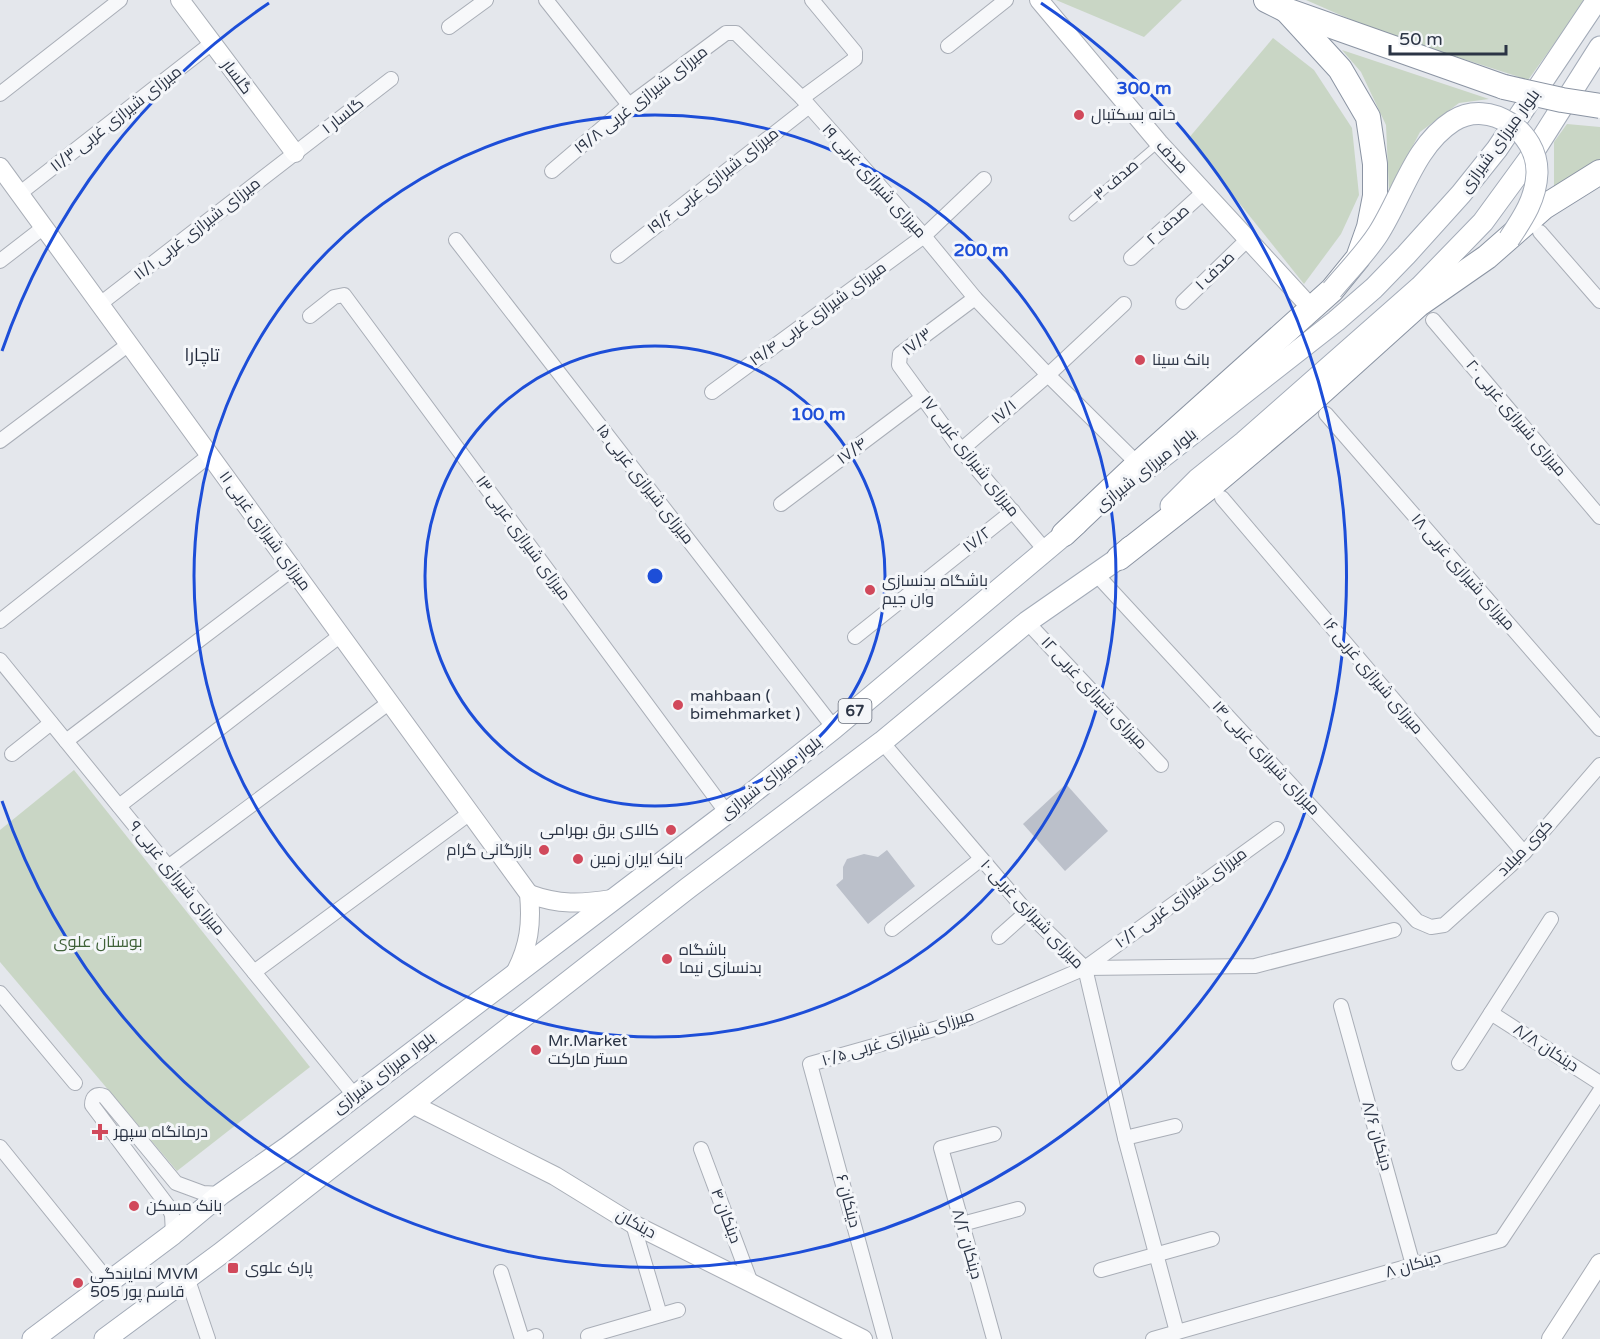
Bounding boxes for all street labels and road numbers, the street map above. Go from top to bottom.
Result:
street label: ۱۹/۸ میرزای شیرازی غربی [570,42,712,158]
street label: گلسار [217,55,257,98]
street label: میرزای شیرازی غربی ۱۱/۳ [46,62,186,176]
street label: بلوار میرزای شیرازی [1456,85,1544,197]
street label: گلسار ۱ [318,93,368,139]
street label: ۱۹ میرزای شیرازی غربی [818,120,930,242]
street label: ۱۹/۶ میرزای شیرازی غربی [643,123,783,239]
street label: صدف [1152,136,1192,178]
street label: صدف ۳ [1089,155,1143,205]
street label: میرزای شیرازی غربی ۱۱/۱ [130,173,264,285]
street label: ۲ صدف [1142,201,1194,249]
street label: ۱ صدف [1191,247,1239,295]
street label: ۱۹/۴ میرزای شیرازی غربی [746,258,890,370]
street label: ۱۷/۳ [898,324,936,360]
street label: ۲۰ میرزای شیرازی غربی [1461,356,1571,480]
street label: ۱۷ میرزای شیرازی غربی [916,391,1024,521]
street label: ۱۷/۱ [987,396,1021,428]
street label: ۱۵ میرزای شیرازی غربی [592,420,698,548]
street label: بلوار میرزای شیرازی [1091,424,1201,516]
street label: ۱۷/۴ [833,433,871,469]
street label: میرزای شیرازی غربی ۱۱ [215,467,315,595]
street label: ۱۳ میرزای شیرازی غربی [471,472,575,604]
street label: ۱۸ میرزای شیرازی غربی [1407,509,1519,635]
street label: ۱۷/۲ [959,523,995,557]
street label: ۱۶ میرزای شیرازی غربی [1318,614,1428,738]
street label: ۱۲ میرزای شیرازی غربی [1037,633,1151,753]
street label: ۱۴ میرزای شیرازی غربی [1208,697,1324,819]
road number: 67 [838,699,872,723]
street label: بلوار میرزای شیرازی [716,732,826,824]
street label: کوی میلاد [1493,815,1557,881]
street label: میرزای شیرازی غربی ۹ [125,817,229,939]
street label: ۱۰/۲ میرزای شیرازی غربی [1111,844,1251,952]
street label: ۱۰ میرزای شیرازی غربی [976,855,1088,973]
street label: ۱۰/۵ میرزای شیرازی غربی [819,1005,977,1071]
street label: ۸/۸ دینکان [1510,1020,1582,1076]
street label: بلوار میرزای شیرازی [329,1028,439,1118]
street label: ۸/۶ دینکان [1358,1099,1396,1173]
street label: دینکان ۶ [831,1172,865,1230]
street label: دینکان ۴ [706,1186,746,1246]
street label: دینکان [613,1205,659,1243]
street label: دینکان ۸/۲ [947,1206,987,1282]
street label: ۸ دینکان [1383,1248,1443,1282]

